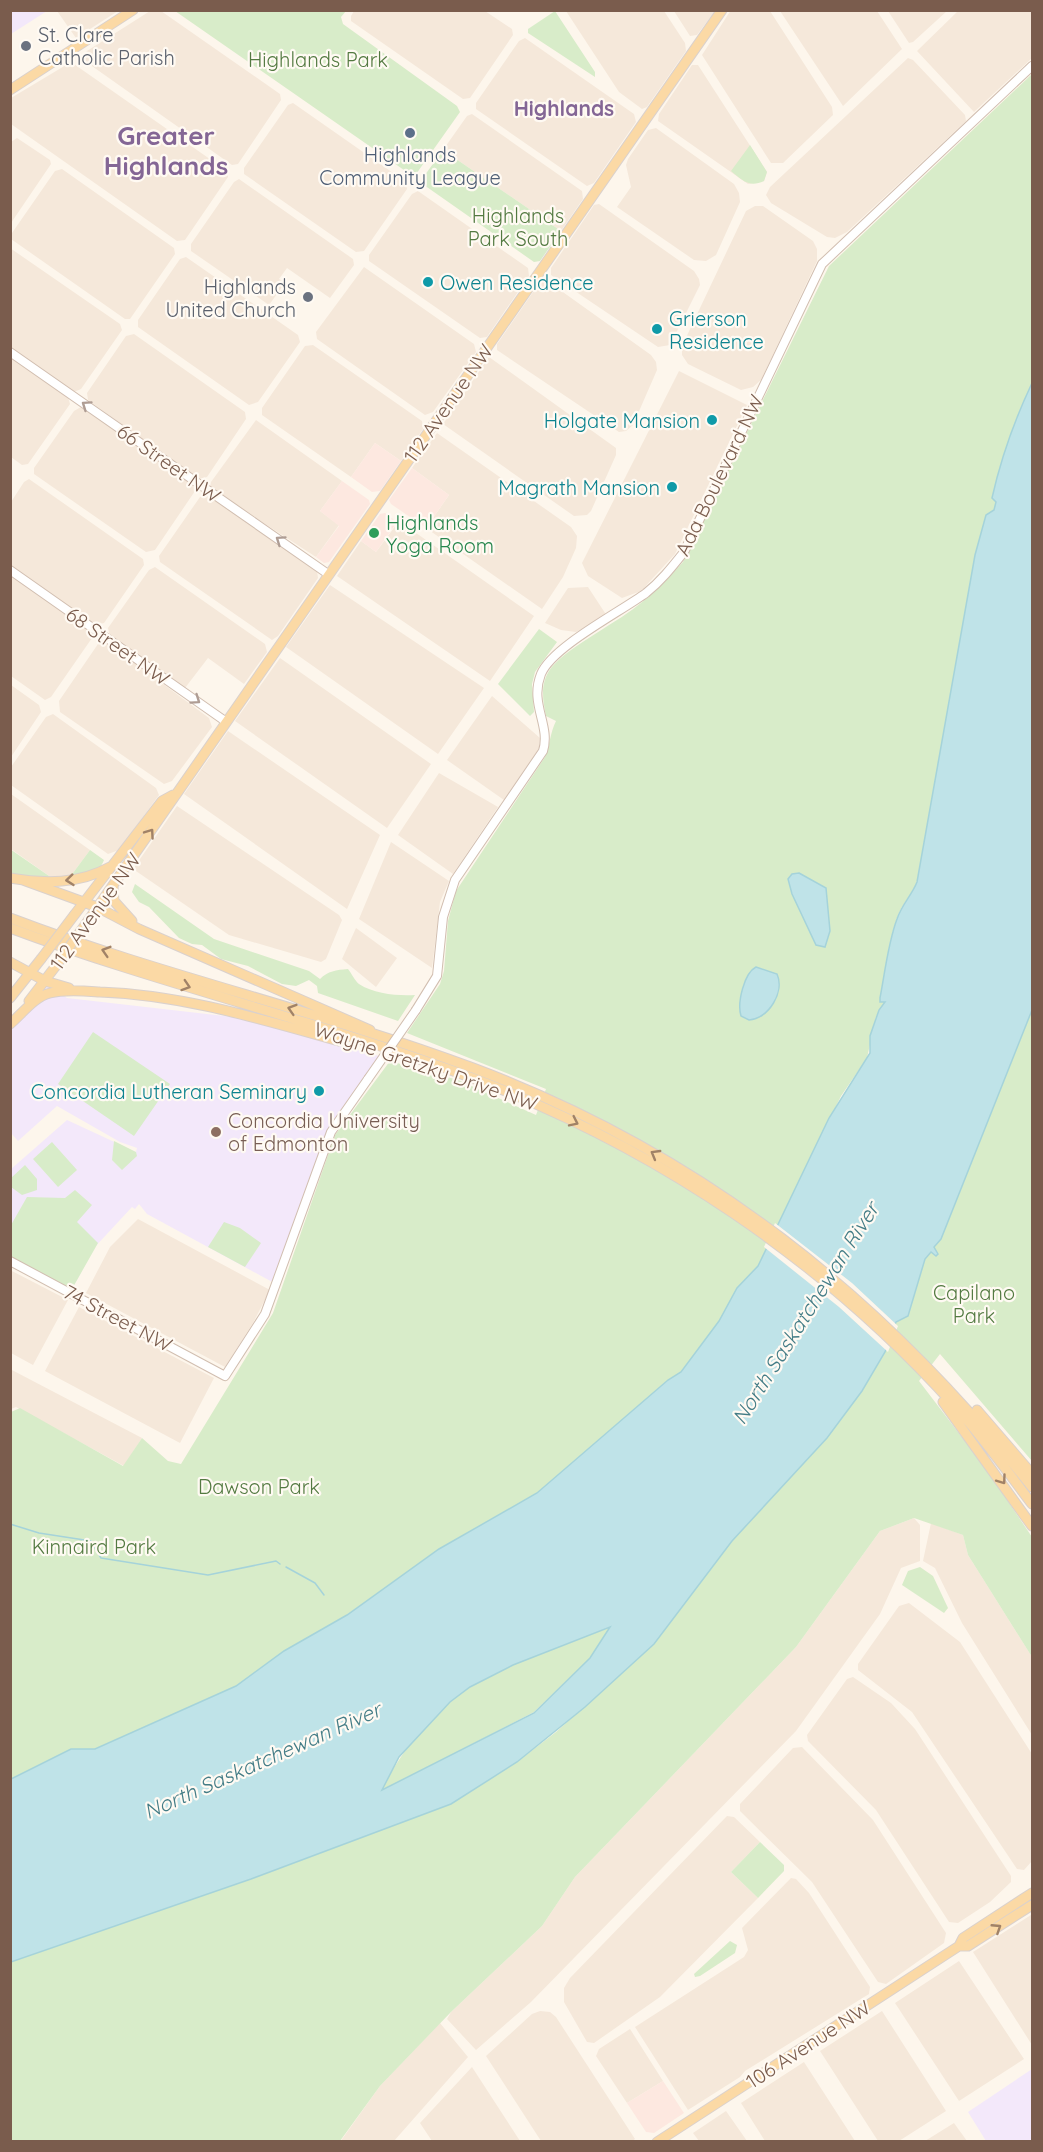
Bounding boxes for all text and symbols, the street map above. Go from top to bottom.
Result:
place label: St. Clare Catholic Parish [38,22,175,70]
marker: St. Clare Catholic Parish [19,39,33,53]
park label: Highlands Park [248,47,388,72]
district label: Highlands [514,95,614,121]
district label: Greater Highlands [104,119,228,182]
marker: Highlands Community League [403,126,417,140]
place label: Highlands Community League [319,142,501,190]
park label: Highlands Park South [468,203,568,251]
place label: Owen Residence [440,270,594,295]
place label: Highlands United Church [166,274,296,322]
marker: Owen Residence [421,275,435,289]
marker: Highlands United Church [301,290,315,304]
place label: Grierson Residence [669,306,764,354]
marker: Grierson Residence [650,322,664,336]
street label: 112 Avenue NW [398,339,498,467]
street label: Ada Boulevard NW [669,390,769,560]
one-way arrow [82,401,93,412]
place label: Holgate Mansion [544,408,700,433]
marker: Holgate Mansion [705,413,719,427]
street label: 66 Street NW [112,418,226,508]
place label: Magrath Mansion [498,475,660,500]
marker: Magrath Mansion [665,480,679,494]
place label: Highlands Yoga Room [386,510,494,558]
marker: Highlands Yoga Room [367,526,381,540]
one-way arrow [276,536,287,547]
street label: 68 Street NW [61,601,175,691]
one-way arrow [189,693,200,704]
one-way arrow [143,829,154,840]
street label: 112 Avenue NW [44,847,146,975]
one-way arrow [66,874,75,886]
one-way arrow [101,946,112,958]
one-way arrow [180,979,191,991]
one-way arrow [287,1004,298,1017]
street label: Wayne Gretzky Drive NW [311,1016,541,1116]
place label: Concordia Lutheran Seminary [31,1079,307,1104]
marker: Concordia Lutheran Seminary [312,1084,326,1098]
place label: Concordia University of Edmonton [228,1108,420,1156]
one-way arrow [568,1115,579,1127]
marker: Concordia University of Edmonton [209,1125,223,1139]
one-way arrow [651,1150,661,1162]
water label: North Saskatchewan River [726,1195,886,1429]
street label: 74 Street NW [59,1279,177,1357]
park label: Capilano Park [933,1280,1015,1328]
park label: Dawson Park [198,1474,320,1499]
one-way arrow [995,1474,1006,1485]
park label: Kinnaird Park [32,1534,156,1559]
water label: North Saskatchewan River [139,1695,387,1824]
one-way arrow [991,1923,1001,1935]
street label: 106 Avenue NW [741,1995,875,2093]

